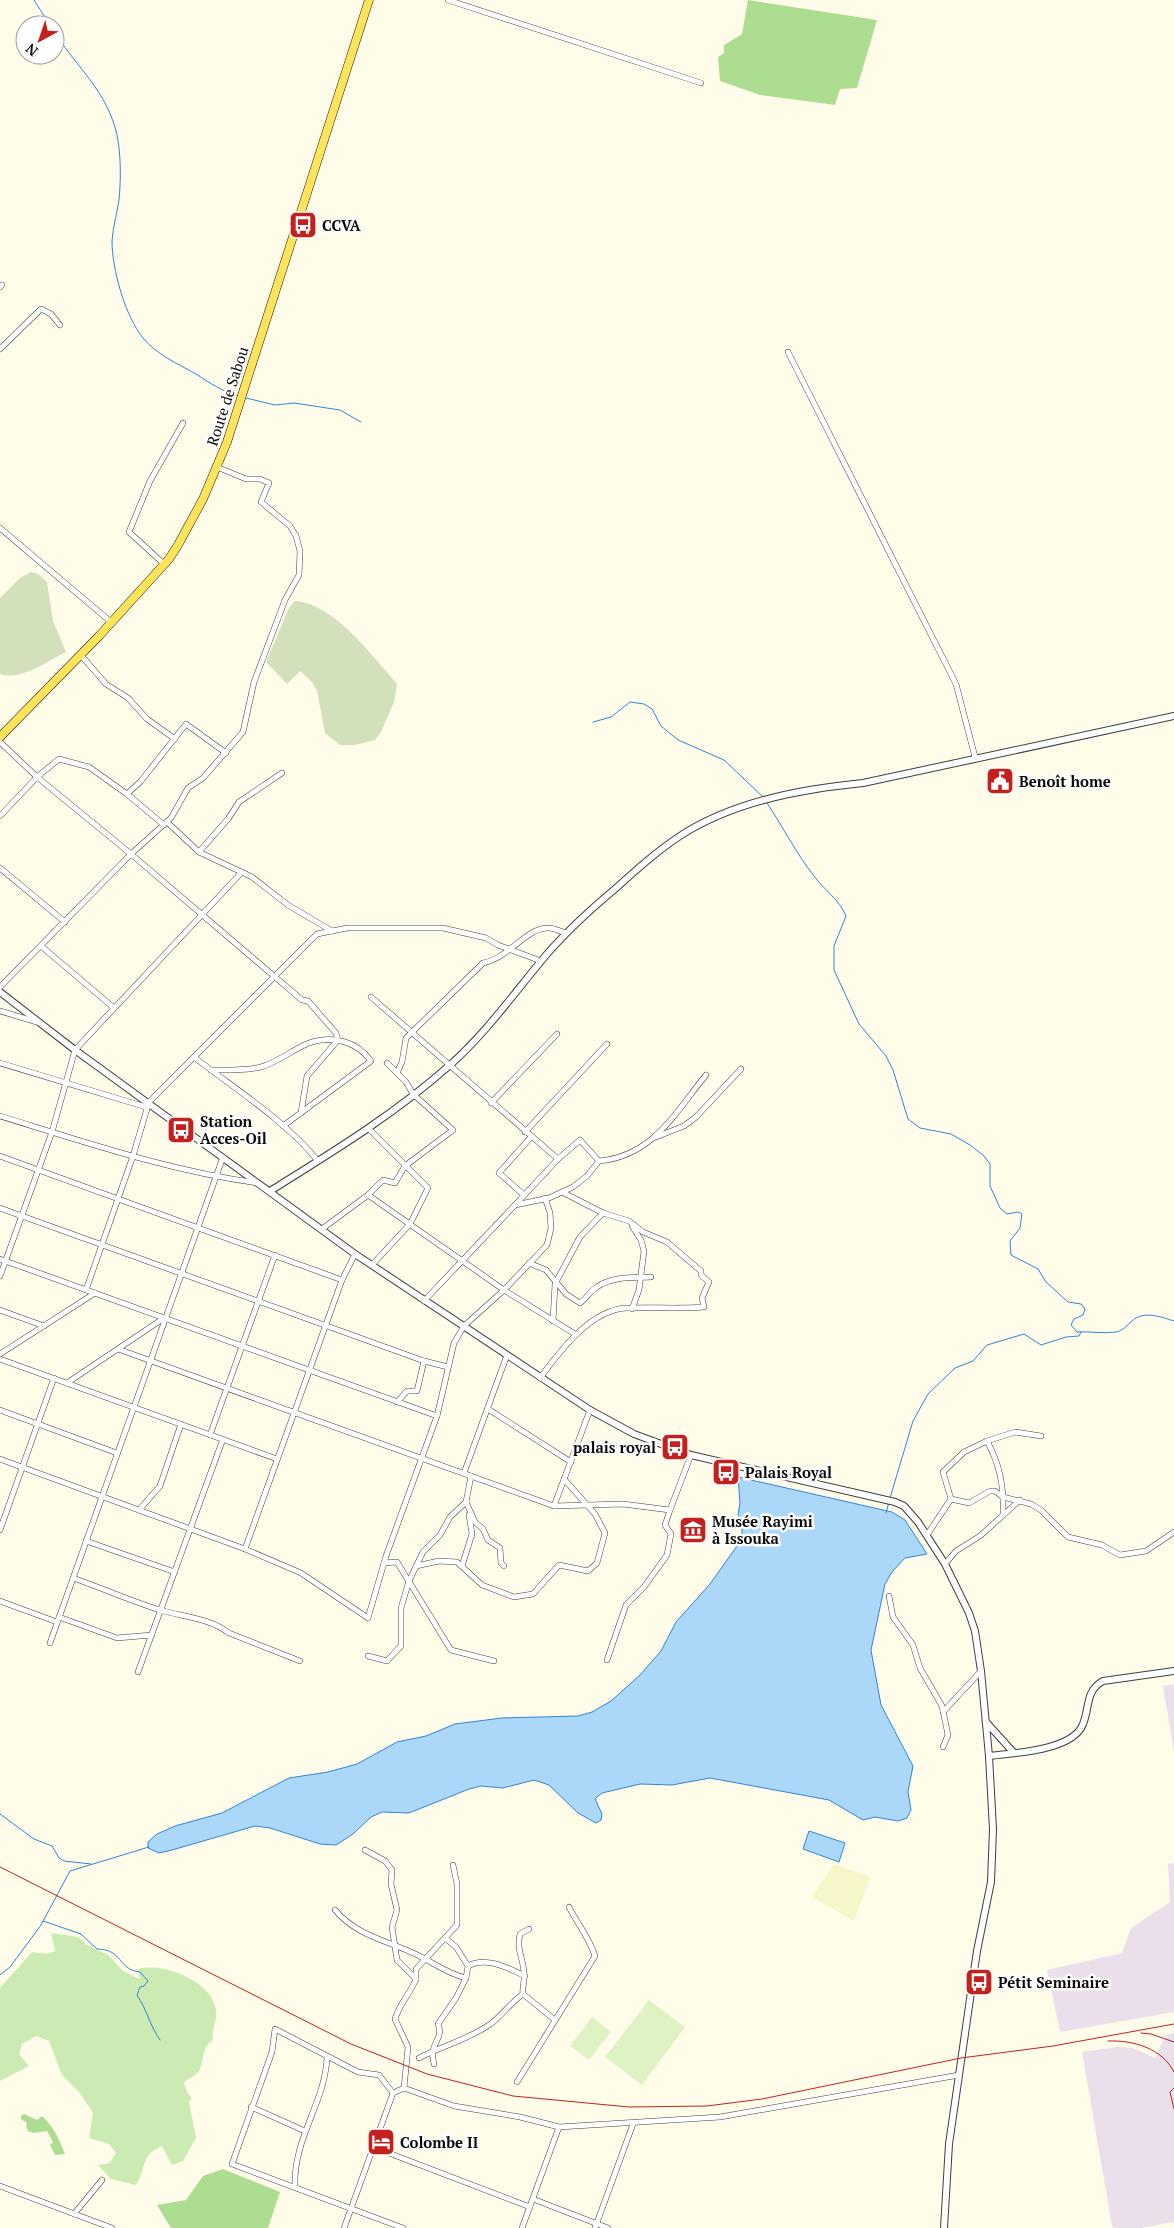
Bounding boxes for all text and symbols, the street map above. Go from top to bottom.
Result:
north arrow [15,15,65,65]
text: N [21,39,41,61]
bus stop icon: CCVA [288,210,318,240]
place label: CCVA [322,215,361,235]
street label: Route de Sabou [202,344,253,448]
public building icon: Benoît home [985,766,1015,796]
place label: Benoît home [1019,771,1111,791]
place label: Station Acces-Oil [200,1111,267,1148]
bus stop icon: Station Acces-Oil [166,1115,196,1145]
bus stop icon: palais royal [660,1432,690,1462]
place label: palais royal [573,1437,656,1457]
bus stop icon: Palais Royal [711,1457,741,1487]
place label: Palais Royal [745,1462,832,1482]
place label: Musée Rayimi à Issouka [712,1511,813,1548]
museum icon: Musée Rayimi à Issouka [678,1515,708,1545]
bus stop icon: Pétit Seminaire [964,1967,994,1997]
place label: Pétit Seminaire [998,1972,1109,1992]
hotel icon: Colombe II [366,2127,396,2157]
place label: Colombe II [400,2132,479,2152]

